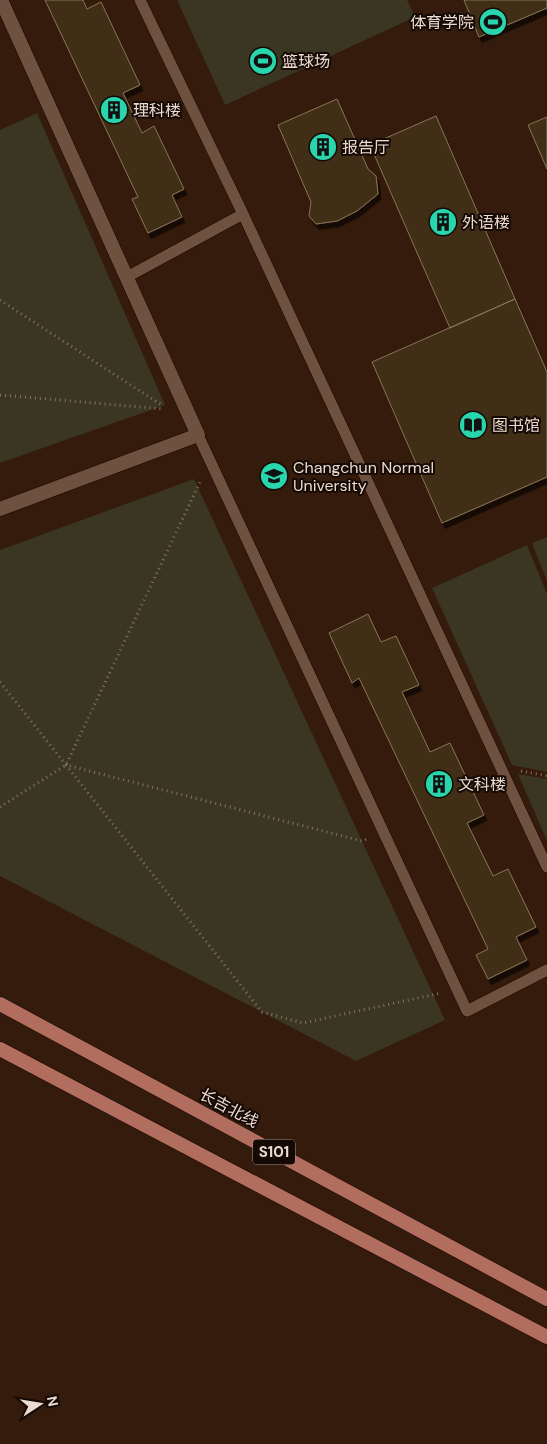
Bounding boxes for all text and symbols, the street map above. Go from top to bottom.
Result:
sports icon: 体育学院 [478,7,508,37]
place label: 体育学院 [410,12,474,33]
sports icon: 篮球场 [248,46,278,76]
place label: 篮球场 [282,51,330,72]
building icon: 理科楼 [99,95,129,125]
place label: 理科楼 [133,100,181,121]
building icon: 报告厅 [308,132,338,162]
place label: 报告厅 [342,137,390,158]
building icon: 外语楼 [428,207,458,237]
place label: 外语楼 [462,212,510,233]
library icon: 图书馆 [458,410,488,440]
place label: 图书馆 [492,415,540,436]
place label: Changchun Normal University [293,457,434,496]
school or university icon: Changchun Normal University [259,461,289,491]
building icon: 文科楼 [424,769,454,799]
place label: 文科楼 [458,774,506,795]
street label: 长吉北线 [196,1084,262,1132]
road number: S101 [253,1140,295,1164]
north arrow [15,1379,65,1429]
text: N [43,1394,63,1408]

